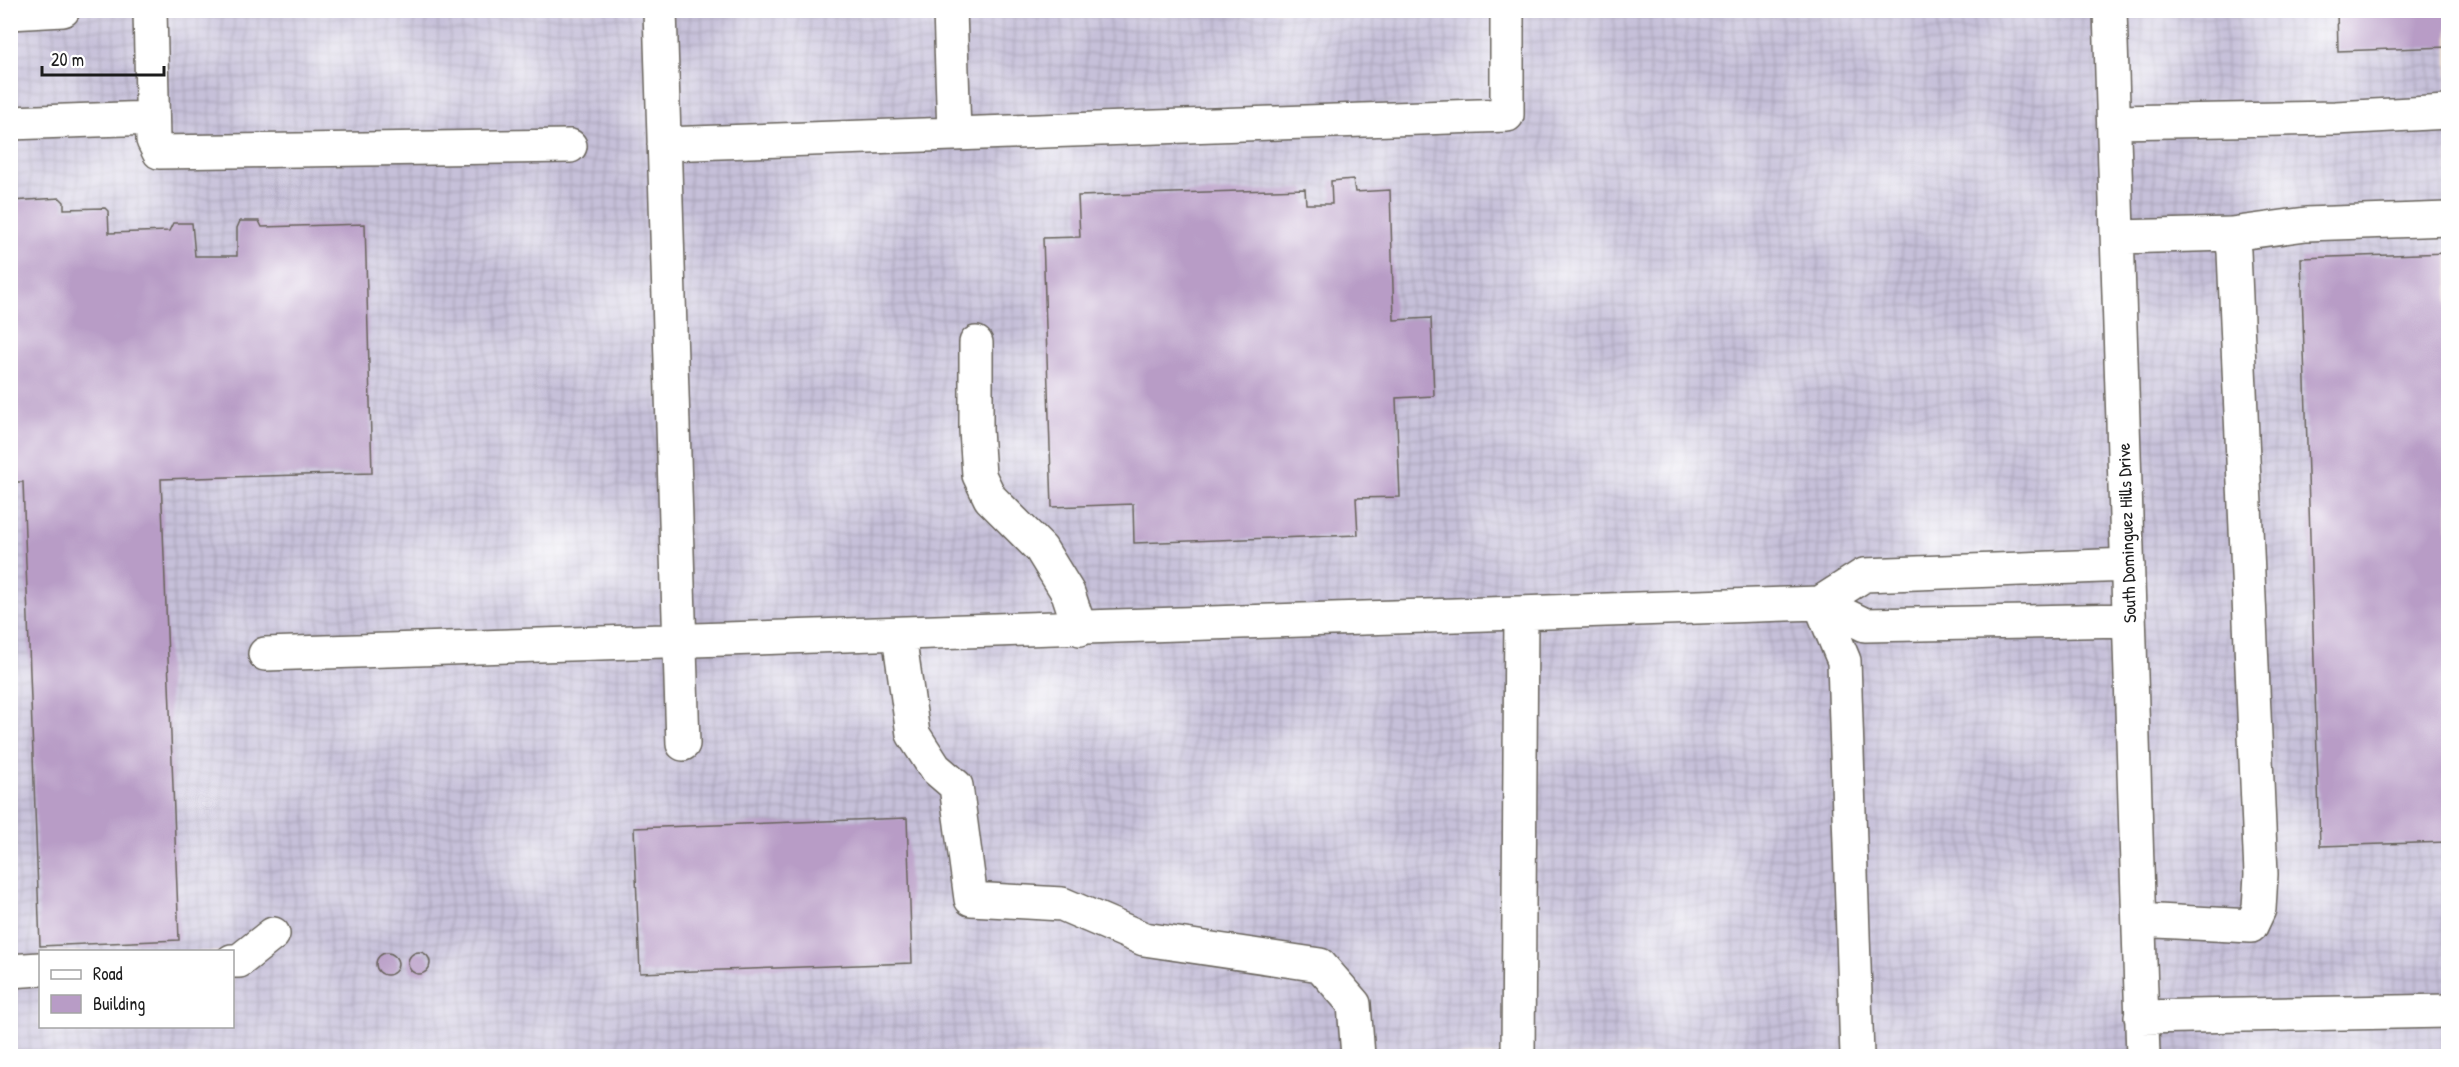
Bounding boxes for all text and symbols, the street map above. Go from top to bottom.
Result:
scale bar [42,39,164,77]
text: 20 m [51,47,84,72]
street label: South Dominguez Hills Drive [2111,443,2142,624]
legend [39,950,234,1028]
text: Road [93,961,123,986]
text: Building [93,991,145,1016]

